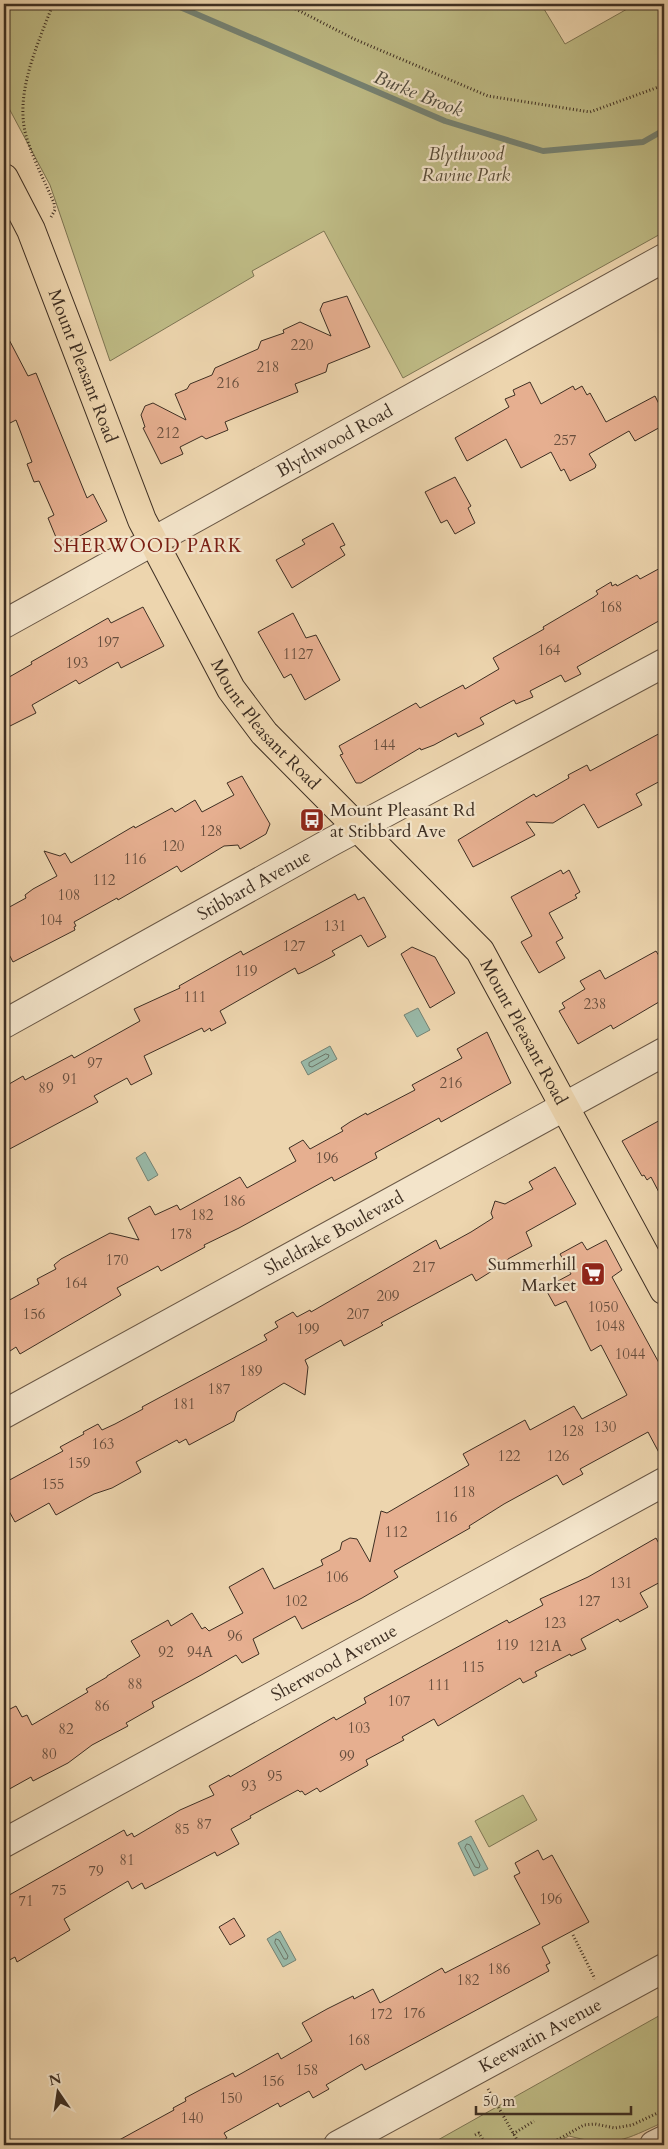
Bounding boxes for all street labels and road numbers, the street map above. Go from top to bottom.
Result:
street label: Mount Pleasant Road [42,286,123,447]
street label: Blythwood Road [272,399,398,484]
street label: Mount Pleasant Road [204,655,326,796]
street label: Stibbard Avenue [193,844,315,927]
street label: Mount Pleasant Road [474,955,573,1110]
street label: Sheldrake Boulevard [259,1185,409,1282]
street label: Sherwood Avenue [267,1618,402,1708]
street label: Keewatin Avenue [475,1992,606,2079]

